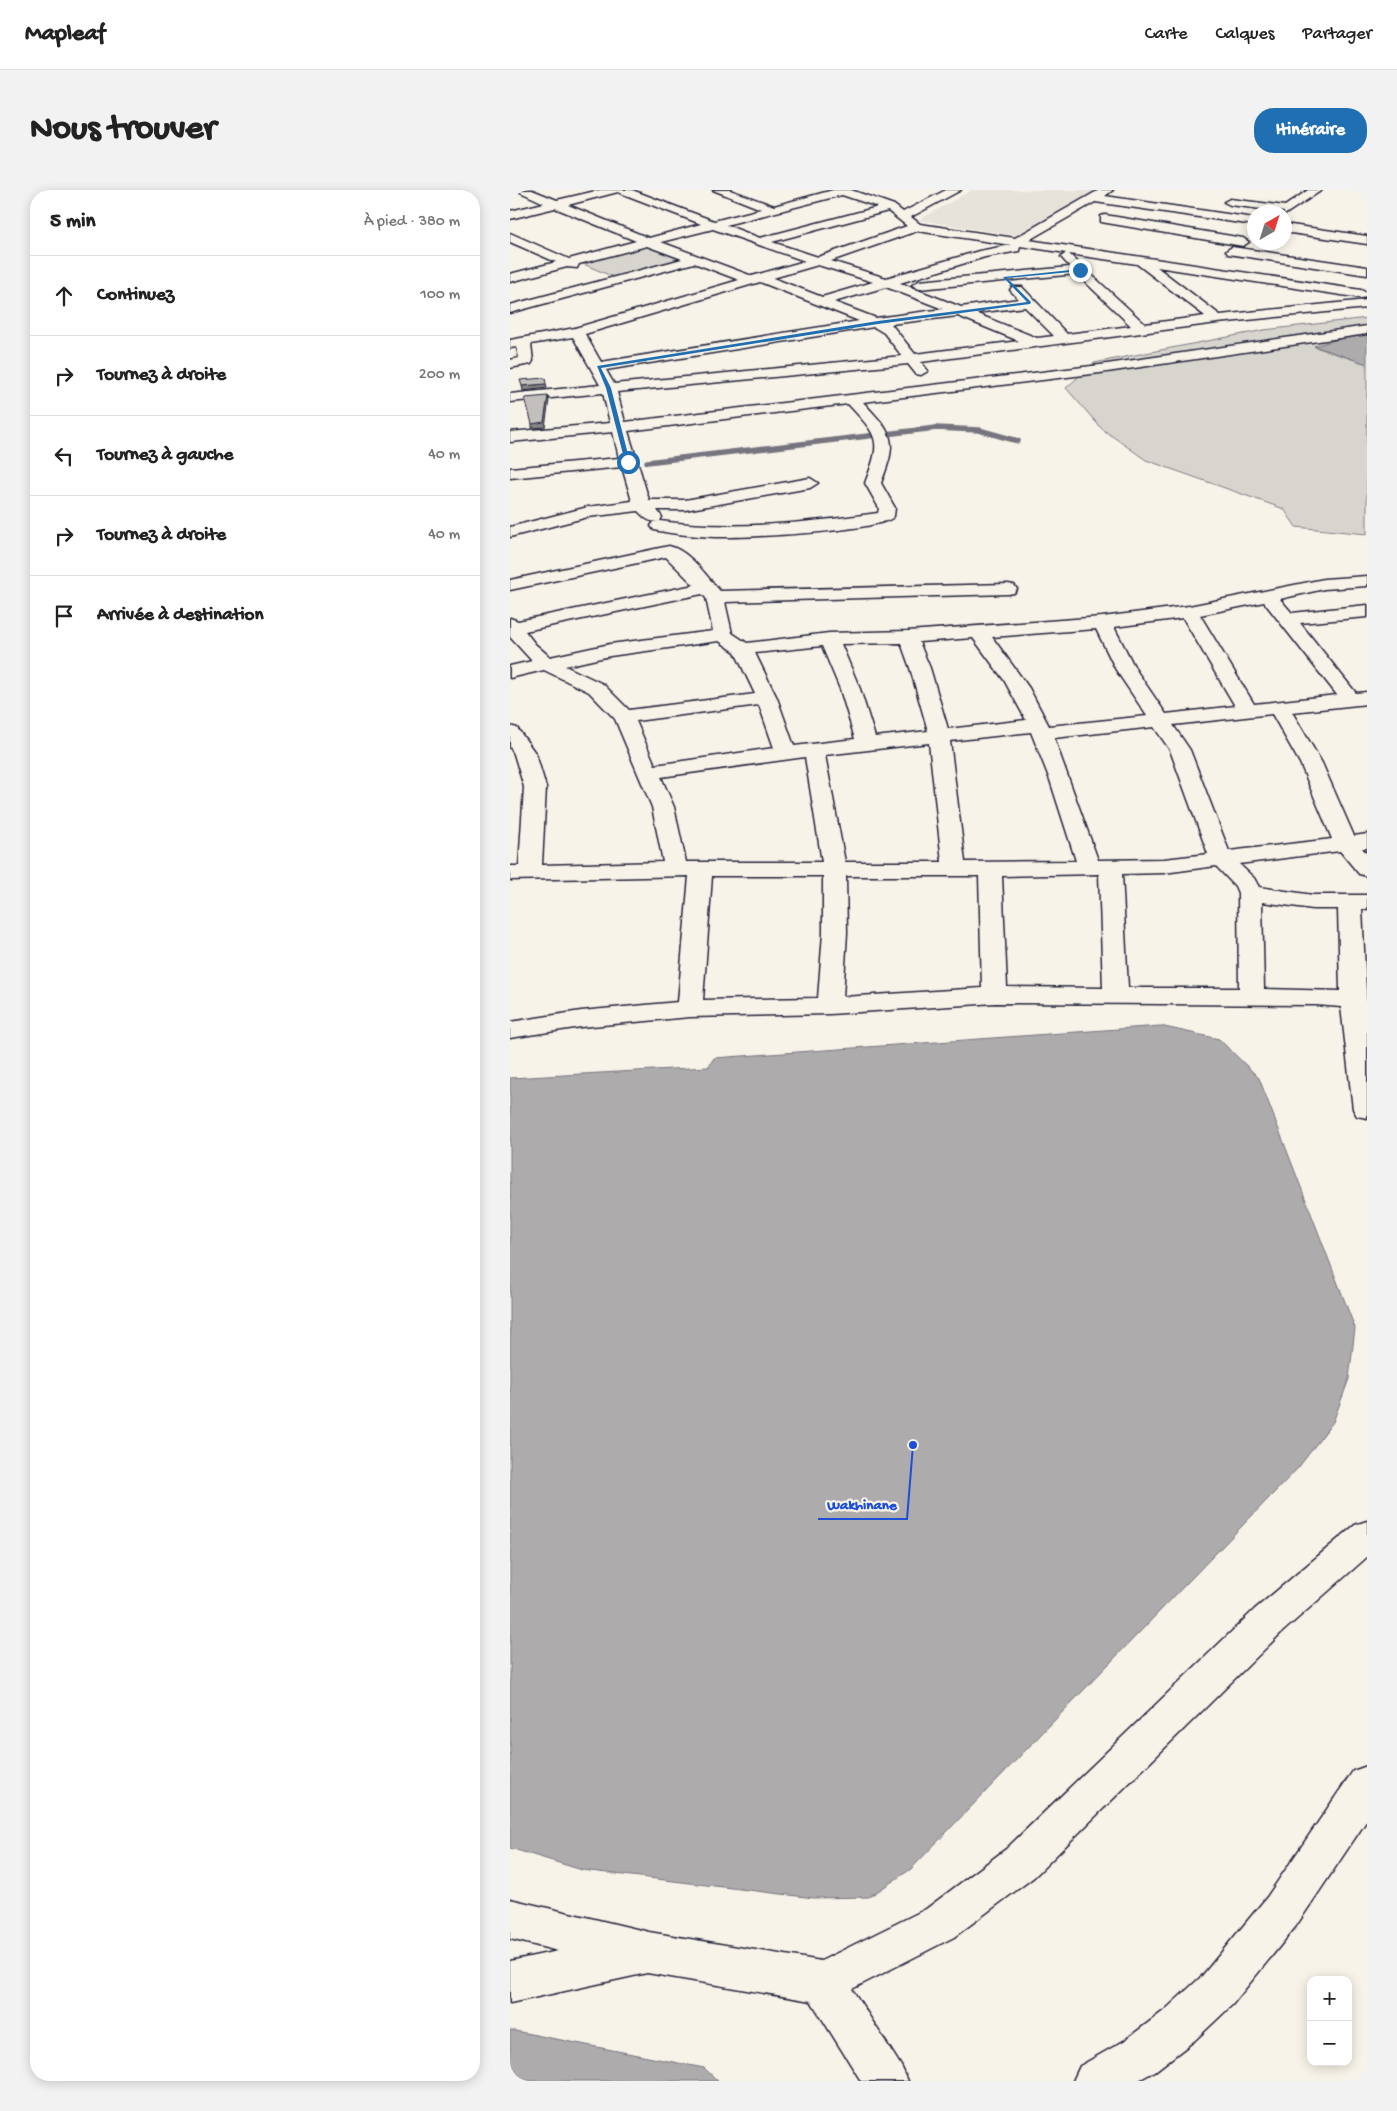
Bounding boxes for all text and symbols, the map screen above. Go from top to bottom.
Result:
text: Mapleaf [25,20,105,49]
text: Carte [1145,24,1188,45]
text: Calques [1216,24,1274,45]
text: Partager [1302,24,1372,45]
button: Itinéraire [1254,108,1367,153]
text: Nous trouver [30,110,216,151]
north arrow [1247,205,1292,250]
text: 5 min [50,210,95,235]
text: À pied · 380 m [364,213,460,232]
route end [1069,259,1092,282]
icon: ahead [50,282,78,310]
text: Continuez [97,284,174,307]
text: 100 m [420,286,460,305]
icon: right [50,362,78,390]
text: Tournez à droite [97,364,226,387]
text: 200 m [419,366,460,385]
icon: left [50,442,78,470]
text: Tournez à gauche [97,444,233,467]
text: 40 m [428,446,460,465]
route start [617,451,640,474]
icon: right [50,522,78,550]
text: Tournez à droite [97,524,226,547]
text: 40 m [428,526,460,545]
icon: arrive [50,602,78,630]
text: Arrivée à destination [97,604,263,627]
callout: Wakhinane [818,1489,907,1519]
text: Wakhinane [826,1497,898,1515]
map controls [1307,1976,1352,2066]
button: + [1307,1976,1352,2021]
button: − [1307,2021,1352,2066]

